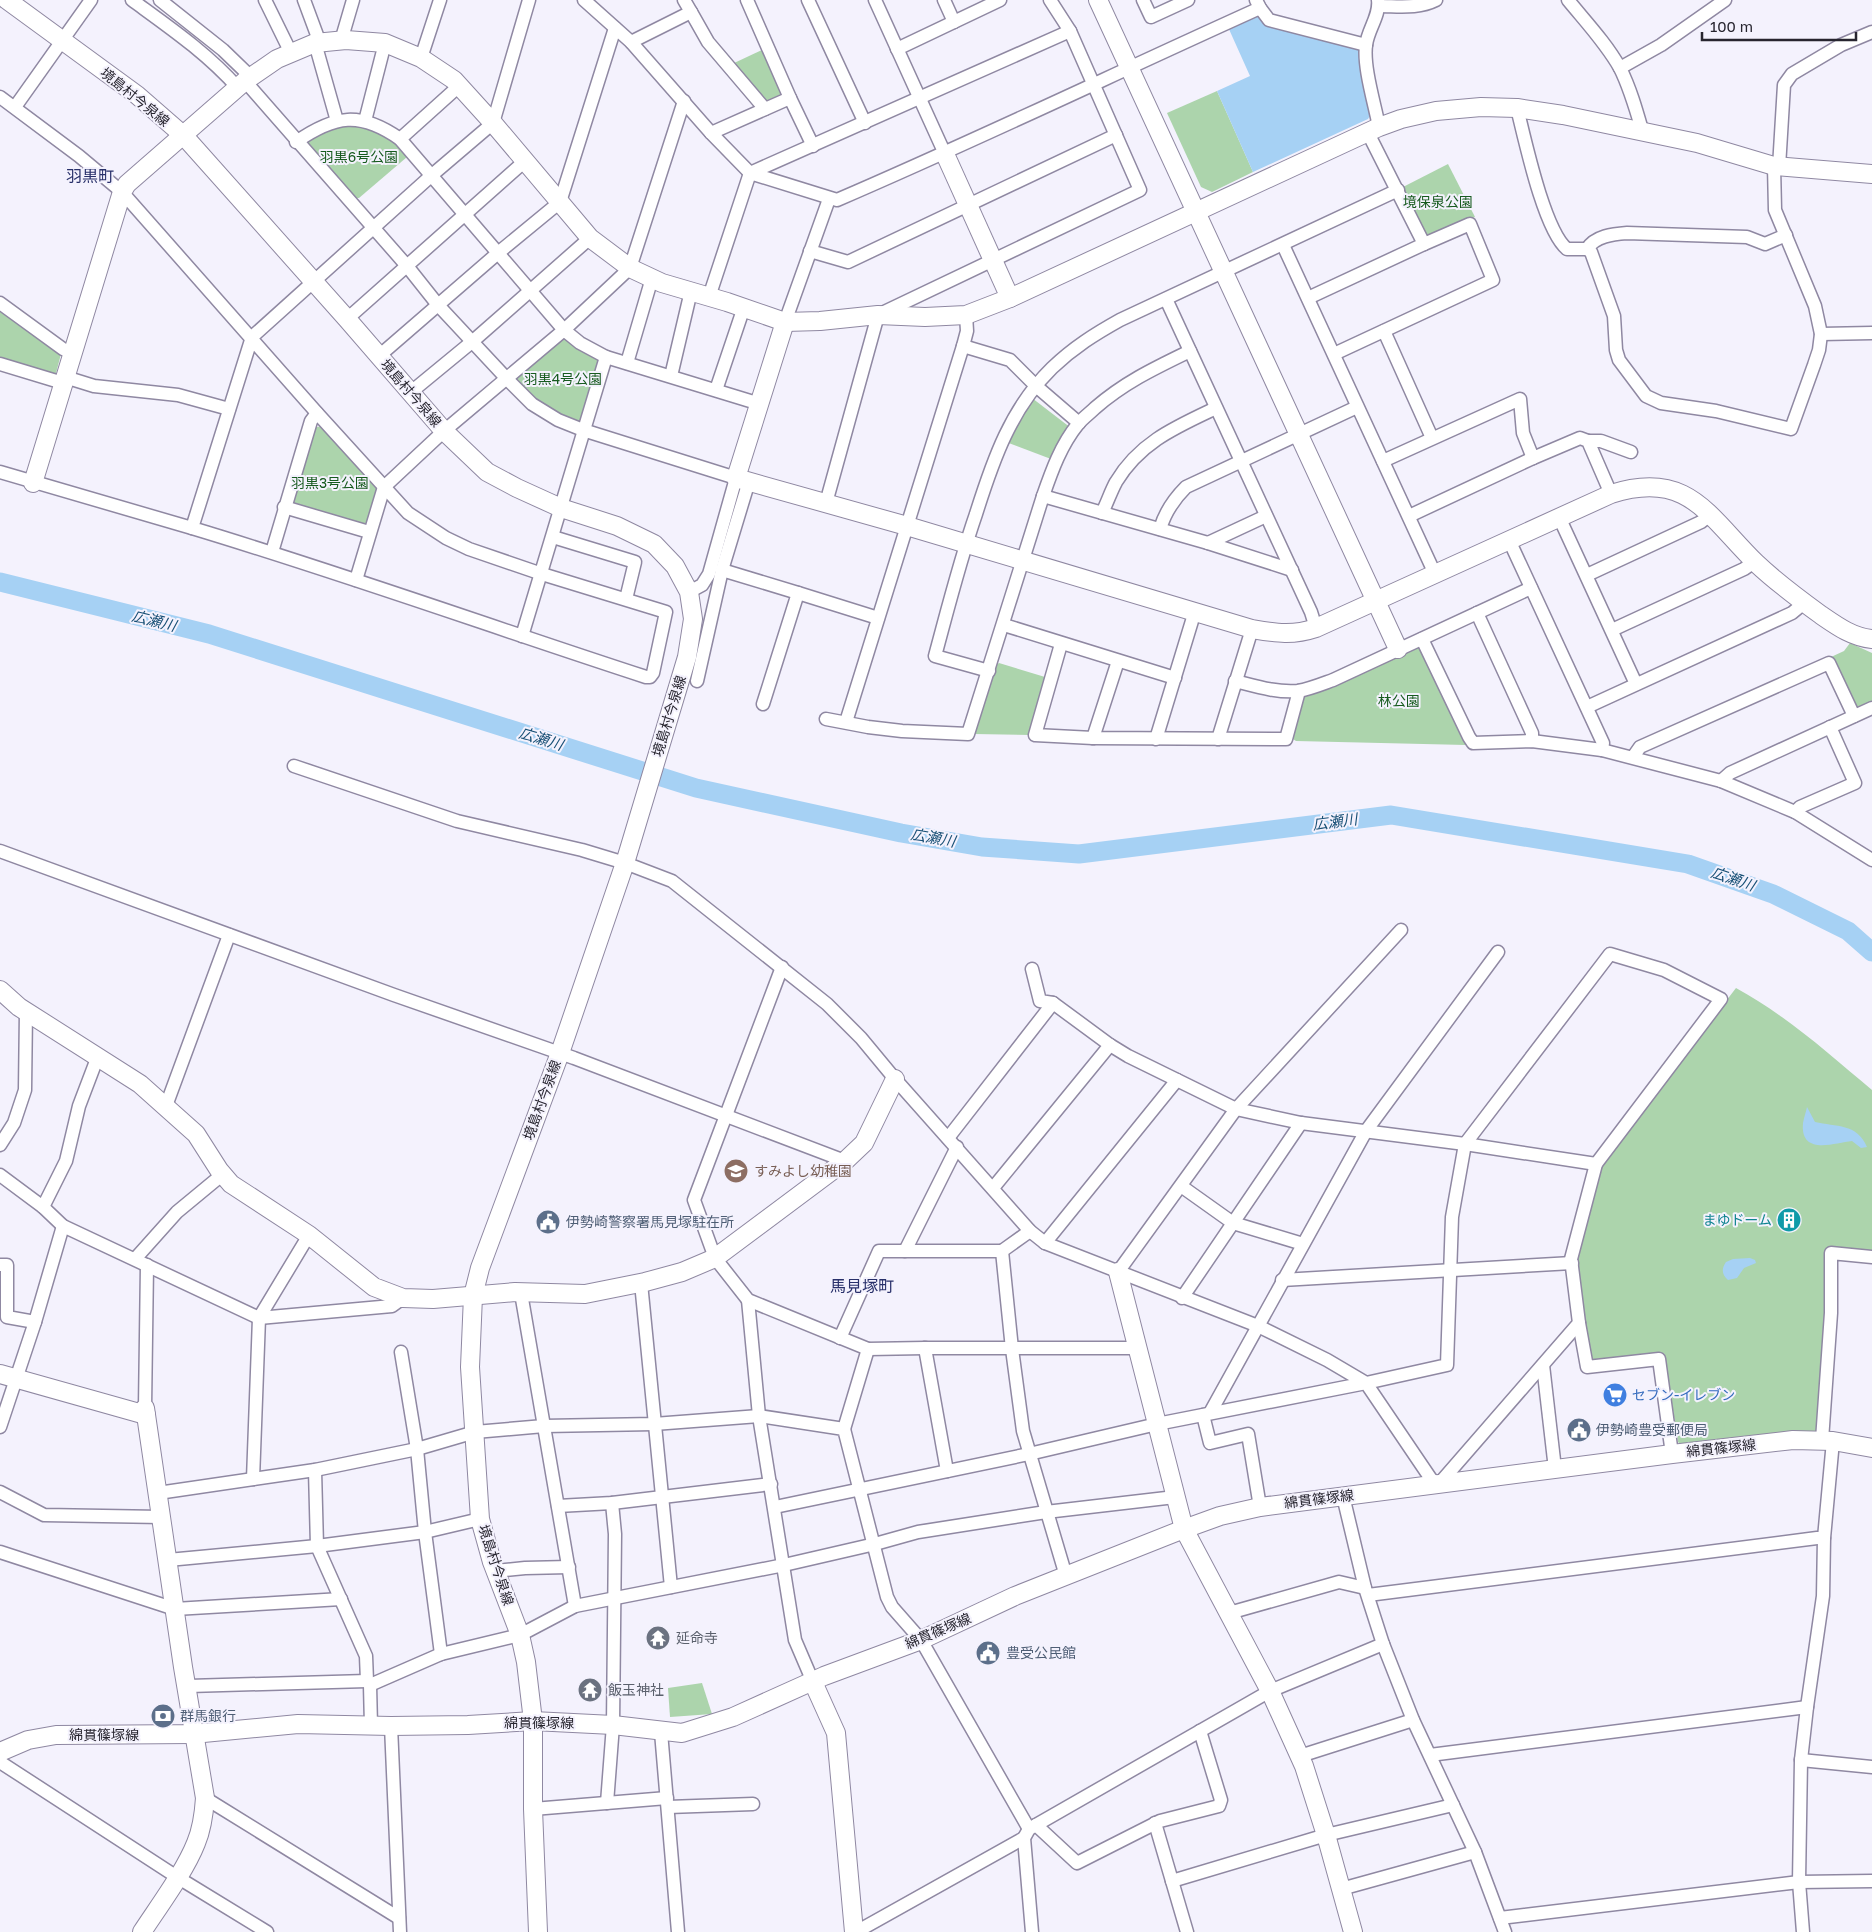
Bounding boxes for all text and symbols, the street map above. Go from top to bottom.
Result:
scale bar [1702,10,1856,42]
text: 100 m [1710,17,1753,35]
street label: 境島村今泉線 [97,64,173,130]
park label: 羽黒6号公園 [320,148,398,165]
district label: 羽黒町 [66,166,114,186]
park label: 境保泉公園 [1403,193,1473,210]
street label: 境島村今泉線 [377,355,445,430]
park label: 羽黒4号公園 [524,370,602,387]
park label: 羽黒3号公園 [291,474,369,491]
water label: 広瀬川 [130,606,180,635]
street label: 境島村今泉線 [648,673,689,759]
park label: 林公園 [1378,692,1420,709]
water label: 広瀬川 [517,723,567,754]
water label: 広瀬川 [1311,809,1360,833]
water label: 広瀬川 [909,824,959,850]
water label: 広瀬川 [1709,862,1759,895]
street label: 境島村今泉線 [519,1057,564,1142]
school or university icon: すみよし幼稚園 [723,1158,749,1184]
place label: すみよし幼稚園 [754,1162,852,1179]
building icon: まゆドーム [1776,1207,1802,1233]
public building icon: 伊勢崎警察署馬見塚駐在所 [535,1209,561,1235]
place label: まゆドーム [1702,1211,1772,1228]
place label: 伊勢崎警察署馬見塚駐在所 [566,1213,734,1230]
district label: 馬見塚町 [830,1276,894,1296]
supermarket icon: セブン-イレブン [1602,1382,1628,1408]
place label: セブン-イレブン [1632,1386,1735,1403]
public building icon: 伊勢崎豊受郵便局 [1566,1417,1592,1443]
place label: 伊勢崎豊受郵便局 [1596,1421,1708,1438]
street label: 綿貫篠塚線 [1685,1435,1757,1460]
street label: 綿貫篠塚線 [1283,1486,1355,1511]
street label: 境島村今泉線 [475,1522,518,1607]
street label: 綿貫篠塚線 [902,1609,973,1652]
temple icon: 延命寺 [645,1625,671,1651]
place label: 延命寺 [676,1629,718,1646]
public building icon: 豊受公民館 [975,1640,1001,1666]
place label: 豊受公民館 [1006,1644,1076,1661]
temple icon: 飯玉神社 [577,1677,603,1703]
place label: 飯玉神社 [608,1681,664,1698]
bank icon: 群馬銀行 [150,1703,176,1729]
place label: 群馬銀行 [180,1707,236,1724]
street label: 綿貫篠塚線 [504,1714,574,1731]
street label: 綿貫篠塚線 [69,1726,139,1743]

